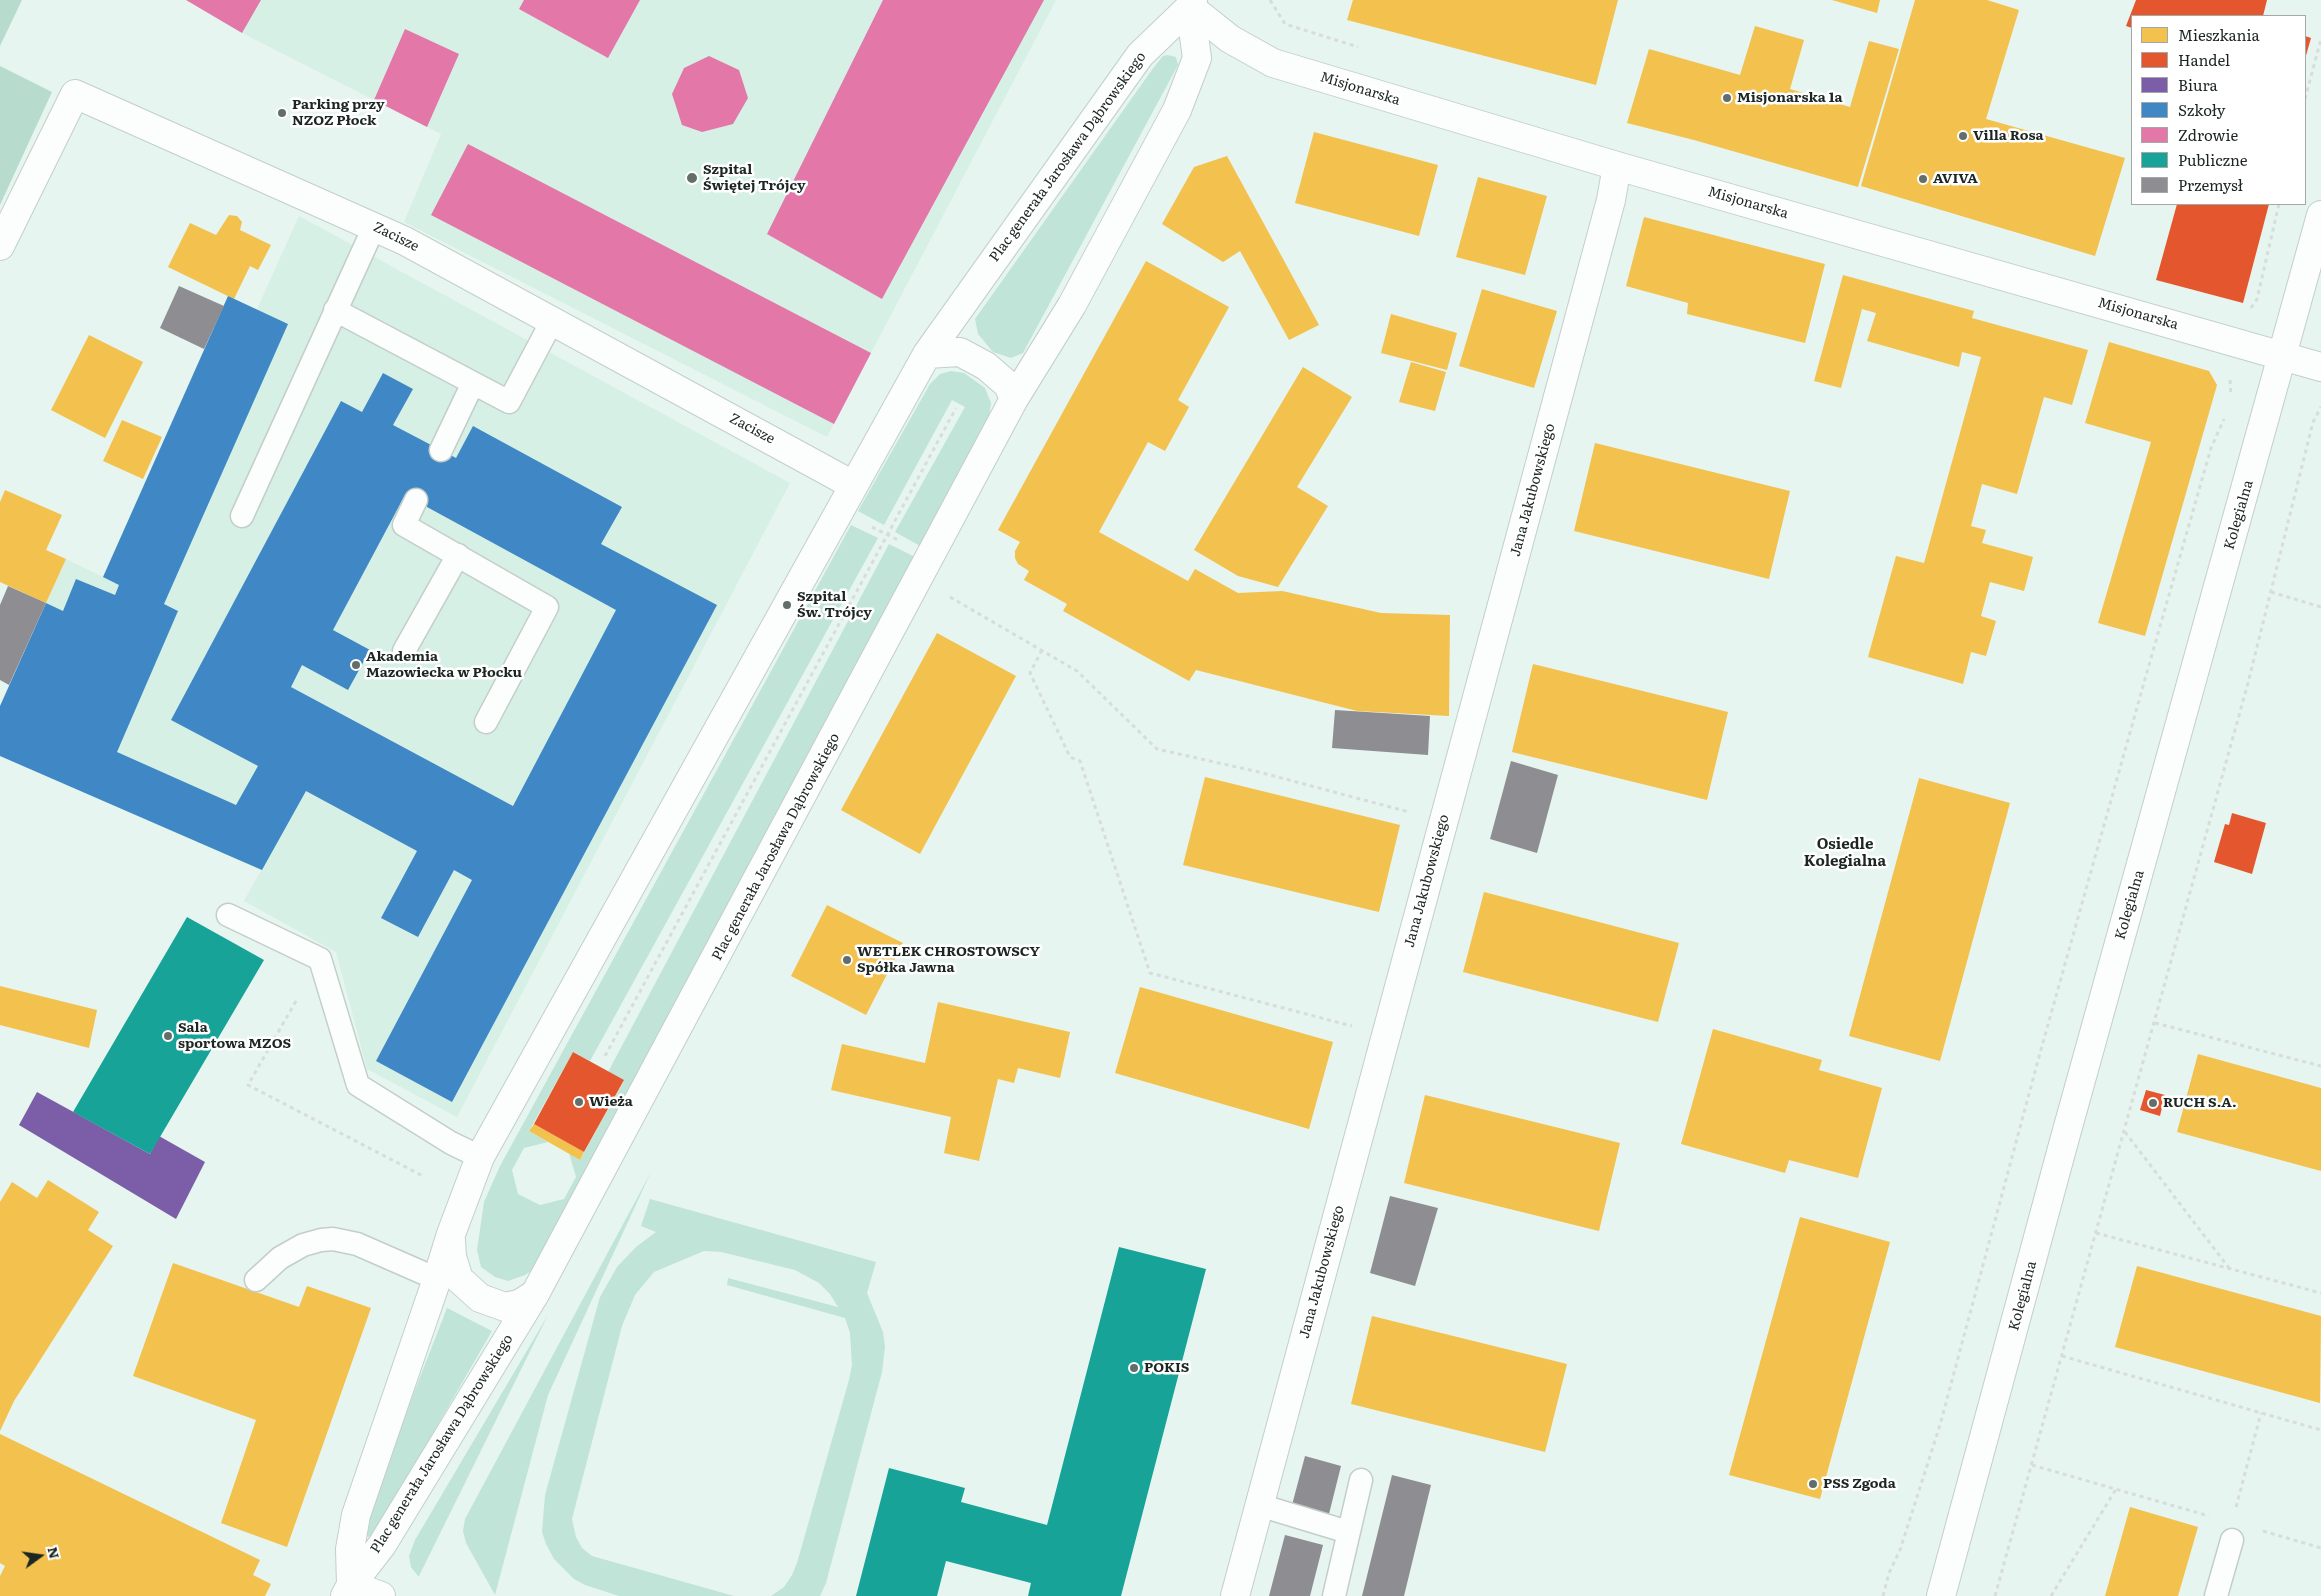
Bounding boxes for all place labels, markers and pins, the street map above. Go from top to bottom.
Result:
place label: Misjonarska 1a [1737,90,1843,106]
marker: Misjonarska 1a [1721,92,1733,104]
place label: Parking przy NZOZ Płock [292,97,384,130]
marker: Parking przy NZOZ Płock [276,107,288,119]
place label: Villa Rosa [1973,128,2044,144]
marker: Villa Rosa [1957,130,1969,142]
place label: Szpital Świętej Trójcy [703,162,806,194]
marker: Szpital Świętej Trójcy [685,171,699,185]
place label: AVIVA [1933,171,1978,187]
marker: AVIVA [1917,173,1929,185]
place label: Szpital Św. Trójcy [797,589,872,622]
marker: Szpital Św. Trójcy [781,599,793,611]
place label: Akademia Mazowiecka w Płocku [366,649,522,682]
marker: Akademia Mazowiecka w Płocku [350,659,362,671]
place label: WETLEK CHROSTOWSCY Spółka Jawna [857,944,1040,976]
marker: WETLEK CHROSTOWSCY Spółka Jawna [841,954,853,966]
place label: Sala sportowa MZOS [178,1020,291,1052]
marker: Sala sportowa MZOS [162,1030,174,1042]
place label: Wieża [589,1094,633,1110]
place label: RUCH S.A. [2163,1095,2236,1111]
marker: Wieża [573,1096,585,1108]
marker: RUCH S.A. [2147,1097,2159,1109]
place label: POKIS [1144,1360,1189,1376]
marker: POKIS [1128,1362,1140,1374]
place label: PSS Zgoda [1823,1476,1896,1492]
marker: PSS Zgoda [1807,1478,1819,1490]

